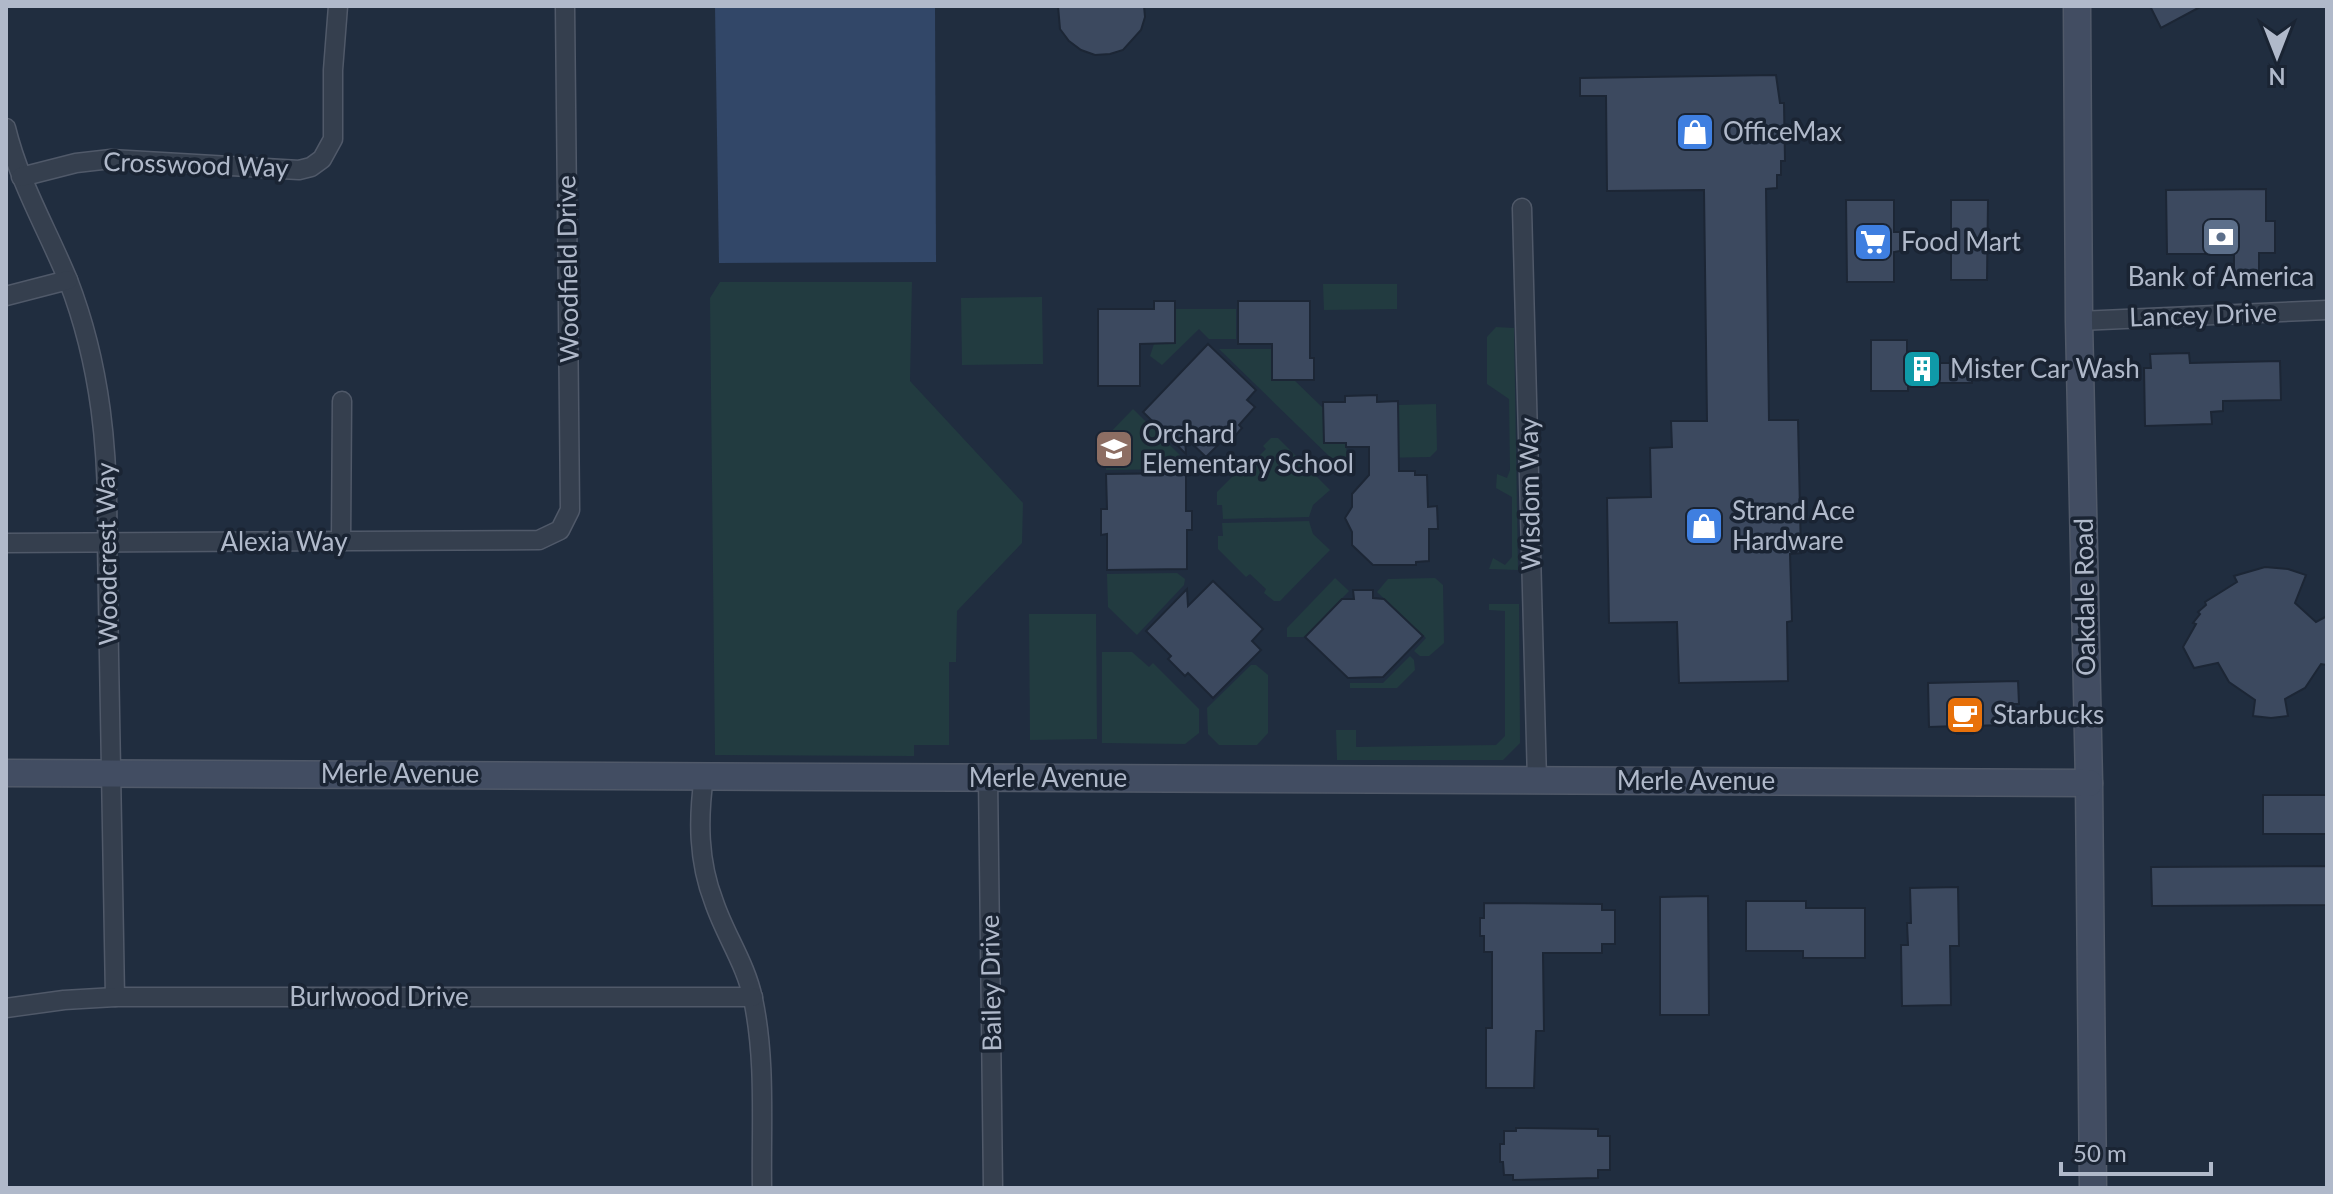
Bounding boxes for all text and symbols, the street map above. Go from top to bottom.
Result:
north arrow [2237,16,2317,96]
text: N [2269,63,2285,90]
shop icon: OfficeMax [1674,111,1716,153]
place label: OfficeMax [1723,115,1842,147]
street label: Crosswood Way [103,145,290,183]
street label: Woodfield Drive [549,175,585,363]
bank icon: Bank of America [2200,216,2242,258]
supermarket icon: Food Mart [1852,221,1894,263]
place label: Food Mart [1901,225,2021,257]
place label: Bank of America [2128,260,2314,292]
street label: Lancey Drive [2129,295,2277,333]
building icon: Mister Car Wash [1901,348,1943,390]
place label: Mister Car Wash [1950,352,2140,384]
place label: Orchard Elementary School [1142,417,1354,479]
street label: Wisdom Way [1512,417,1546,571]
school or university icon: Orchard Elementary School [1093,428,1135,470]
street label: Woodcrest Way [88,462,124,646]
place label: Strand Ace Hardware [1732,494,1855,556]
shop icon: Strand Ace Hardware [1683,505,1725,547]
street label: Oakdale Road [2067,518,2101,676]
street label: Alexia Way [220,525,348,557]
cafe icon: Starbucks [1944,694,1986,736]
place label: Starbucks [1993,698,2104,730]
street label: Merle Avenue [321,757,479,789]
street label: Merle Avenue [969,761,1127,793]
street label: Merle Avenue [1617,764,1775,796]
street label: Bailey Drive [973,914,1007,1052]
street label: Burlwood Drive [289,980,469,1012]
scale bar [2061,1126,2211,1176]
text: 50 m [2073,1138,2127,1167]

